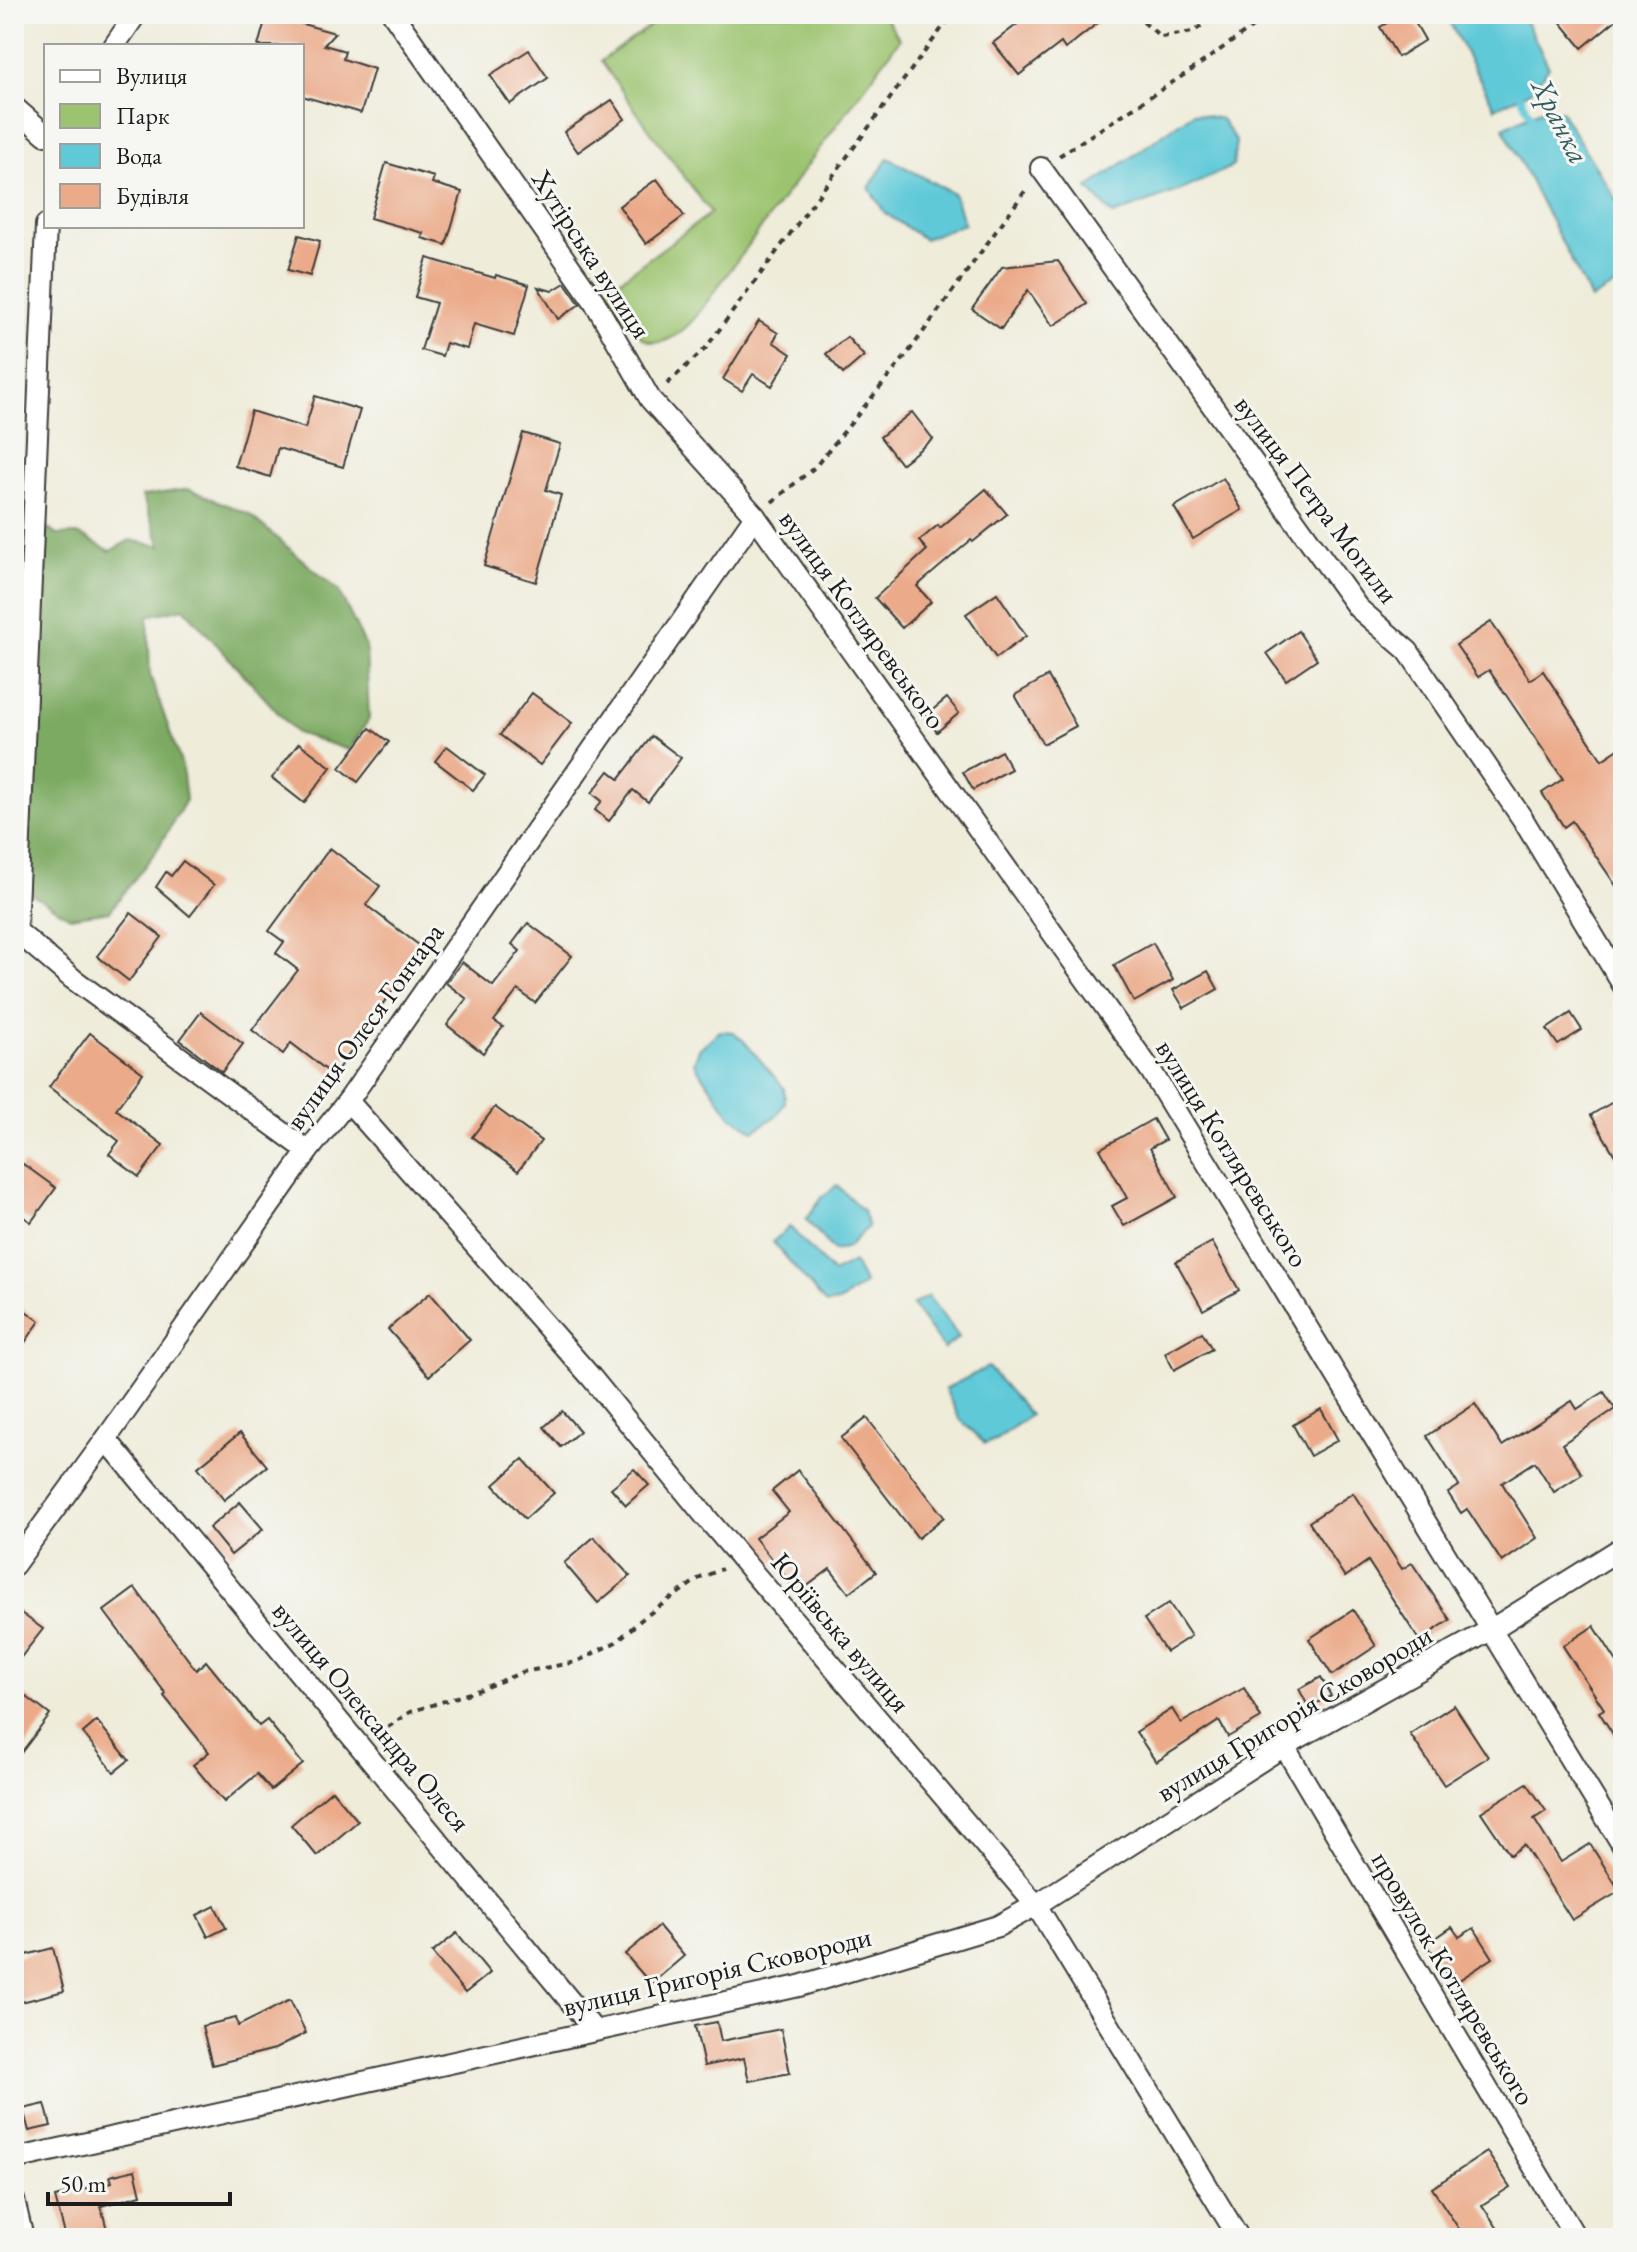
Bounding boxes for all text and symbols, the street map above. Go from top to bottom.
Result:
legend [44,44,304,228]
text: Вулиця [116,60,188,91]
water label: Хранка [1522,70,1599,170]
text: Парк [116,100,170,131]
text: Вода [116,140,162,171]
street label: Хутірська вулиця [523,162,660,345]
text: Будівля [116,180,189,211]
street label: вулиця Петра Могили [1227,388,1407,610]
street label: вулиця Котляревського [771,502,955,736]
street label: вулиця Олеся Гончара [277,915,452,1137]
street label: вулиця Котляревського [1148,1032,1318,1274]
street label: Юріївська вулиця [763,1544,919,1720]
street label: вулиця Олександра Олеся [265,1593,479,1839]
street label: вулиця Григорія Сковороди [1149,1616,1439,1810]
street label: провулок Котляревського [1364,1844,1544,2112]
street label: вулиця Григорія Сковороди [559,1918,875,2024]
scale bar [48,2156,230,2206]
text: 50 m [60,2168,107,2199]

